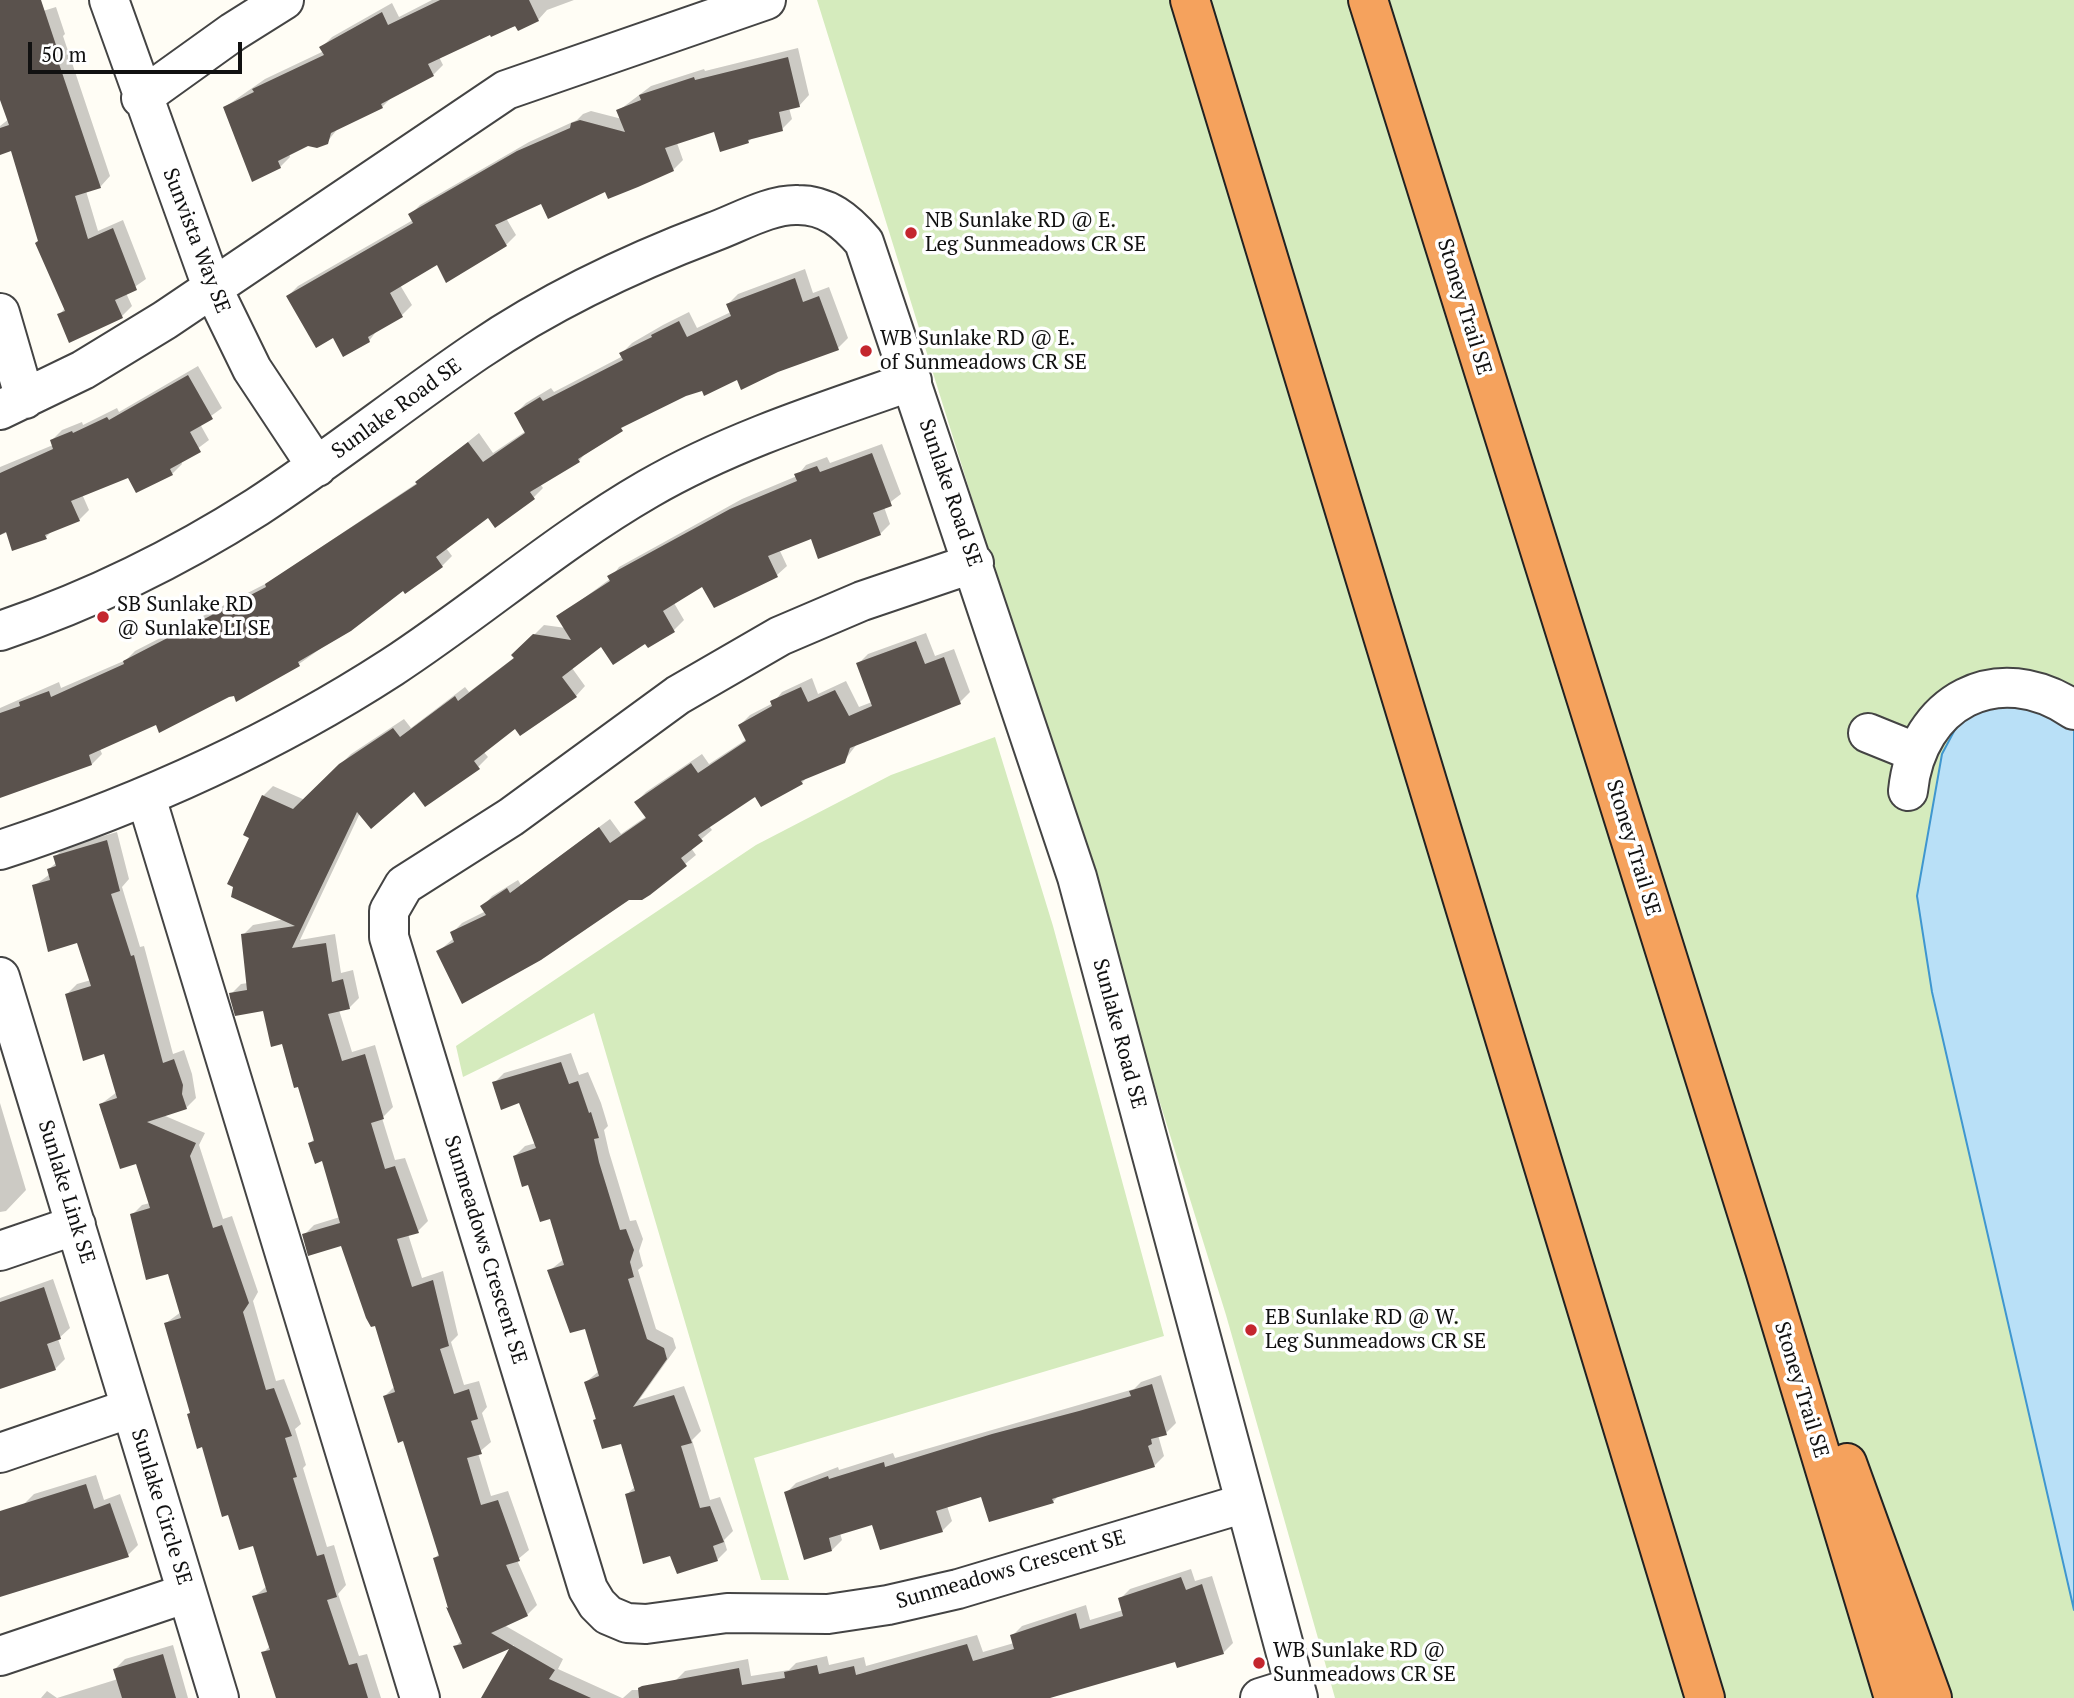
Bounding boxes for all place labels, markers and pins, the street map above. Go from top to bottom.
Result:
place label: NB Sunlake RD @ E. Leg Sunmeadows CR SE [925,208,1146,258]
marker: NB Sunlake RD @ E. Leg Sunmeadows CR SE [903,225,919,241]
place label: WB Sunlake RD @ E. of Sunmeadows CR SE [880,326,1087,376]
marker: WB Sunlake RD @ E. of Sunmeadows CR SE [858,343,874,359]
place label: SB Sunlake RD @ Sunlake LI SE [117,592,271,642]
marker: SB Sunlake RD @ Sunlake LI SE [95,609,111,625]
place label: EB Sunlake RD @ W. Leg Sunmeadows CR SE [1265,1305,1486,1355]
marker: EB Sunlake RD @ W. Leg Sunmeadows CR SE [1243,1322,1259,1338]
place label: WB Sunlake RD @ Sunmeadows CR SE [1273,1638,1456,1688]
marker: WB Sunlake RD @ Sunmeadows CR SE [1251,1655,1267,1671]

